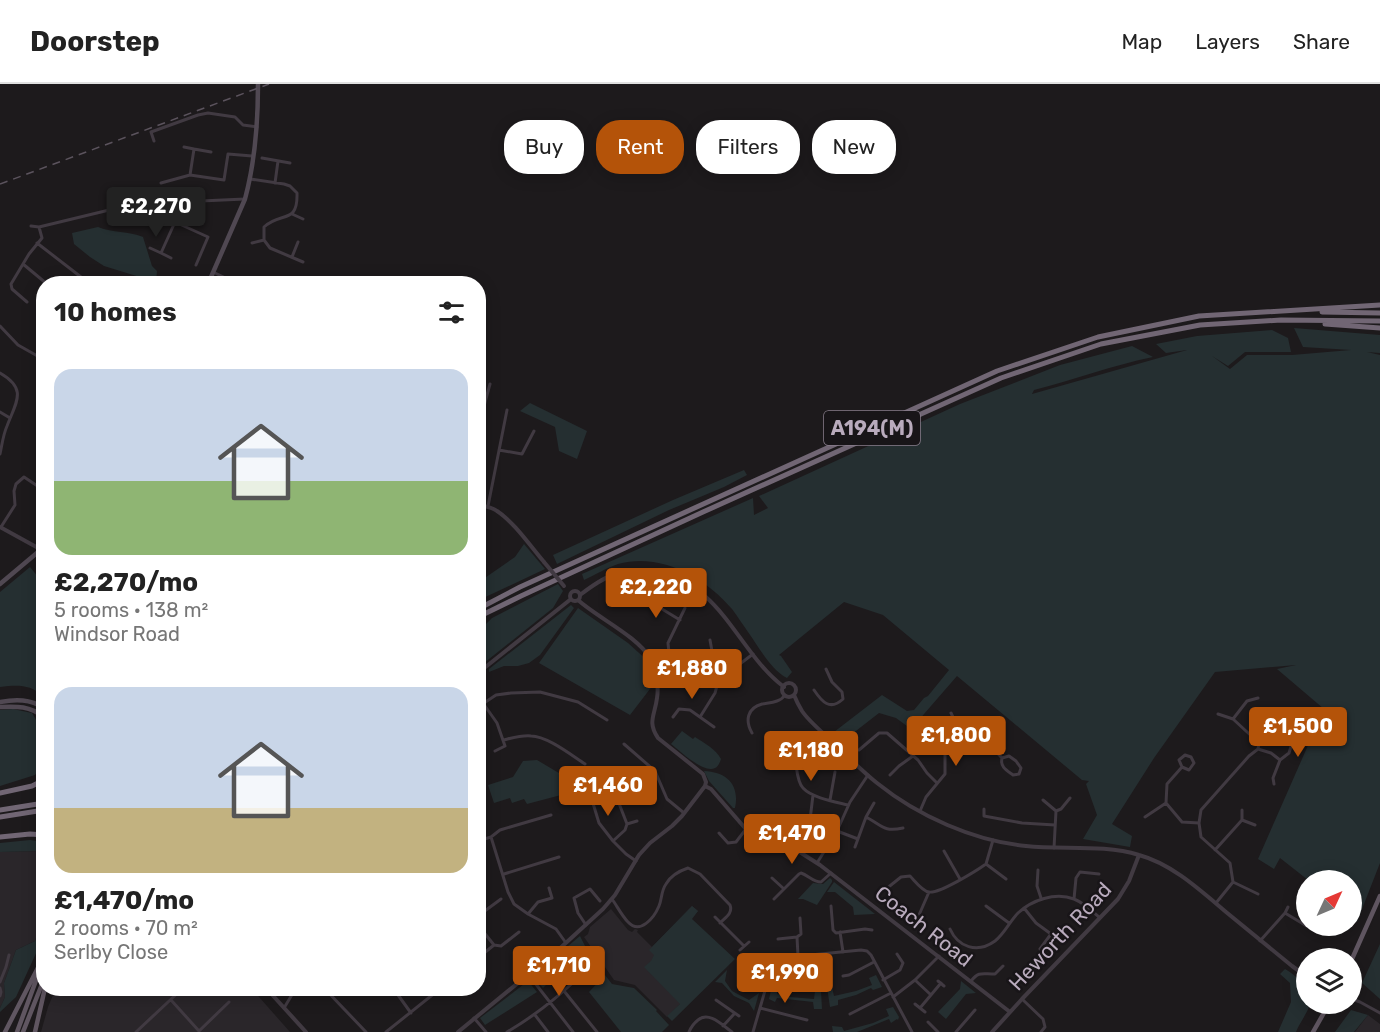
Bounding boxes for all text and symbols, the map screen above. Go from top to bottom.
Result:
text: Doorstep [30,25,160,58]
text: Map [1121,29,1162,54]
text: Layers [1195,29,1260,54]
text: Share [1293,29,1350,54]
chip: Buy [504,120,584,174]
chip: Rent [596,120,684,174]
chip: Filters [696,120,800,174]
chip: New [812,120,896,174]
pin: £2,270 [107,187,205,238]
text: £2,270 [120,194,192,218]
icon: filters [435,296,468,329]
text: 10 homes [54,297,177,328]
icon: home [207,408,315,516]
road number: A194(M) [824,411,920,445]
text: £2,270/mo [54,567,198,598]
pin: £2,220 [607,568,705,619]
text: £2,220 [620,575,692,599]
text: 5 rooms · 138 m² [54,598,208,622]
text: Windsor Road [54,622,180,646]
pin: £1,880 [643,649,741,700]
text: £1,880 [657,656,727,680]
pin: £1,500 [1249,707,1347,758]
text: £1,500 [1263,714,1333,738]
pin: £1,800 [907,716,1005,767]
text: £1,800 [921,723,991,747]
icon: home [207,726,315,834]
pin: £1,180 [762,731,860,782]
text: £1,180 [778,738,844,762]
pin: £1,460 [559,766,657,817]
text: £1,460 [573,773,643,797]
pin: £1,470 [743,814,841,865]
text: £1,470 [758,821,826,845]
north arrow [1296,870,1362,936]
map controls [1296,870,1362,1014]
street label: Heworth Road [1003,877,1117,995]
street label: Coach Road [870,880,978,972]
text: £1,470/mo [54,885,194,916]
text: 2 rooms · 70 m² [54,916,198,940]
text: Serlby Close [54,940,168,964]
pin: £1,710 [510,946,608,997]
button: layers [1296,948,1362,1014]
text: £1,710 [527,953,591,977]
pin: £1,990 [736,953,834,1004]
text: £1,990 [751,960,819,984]

